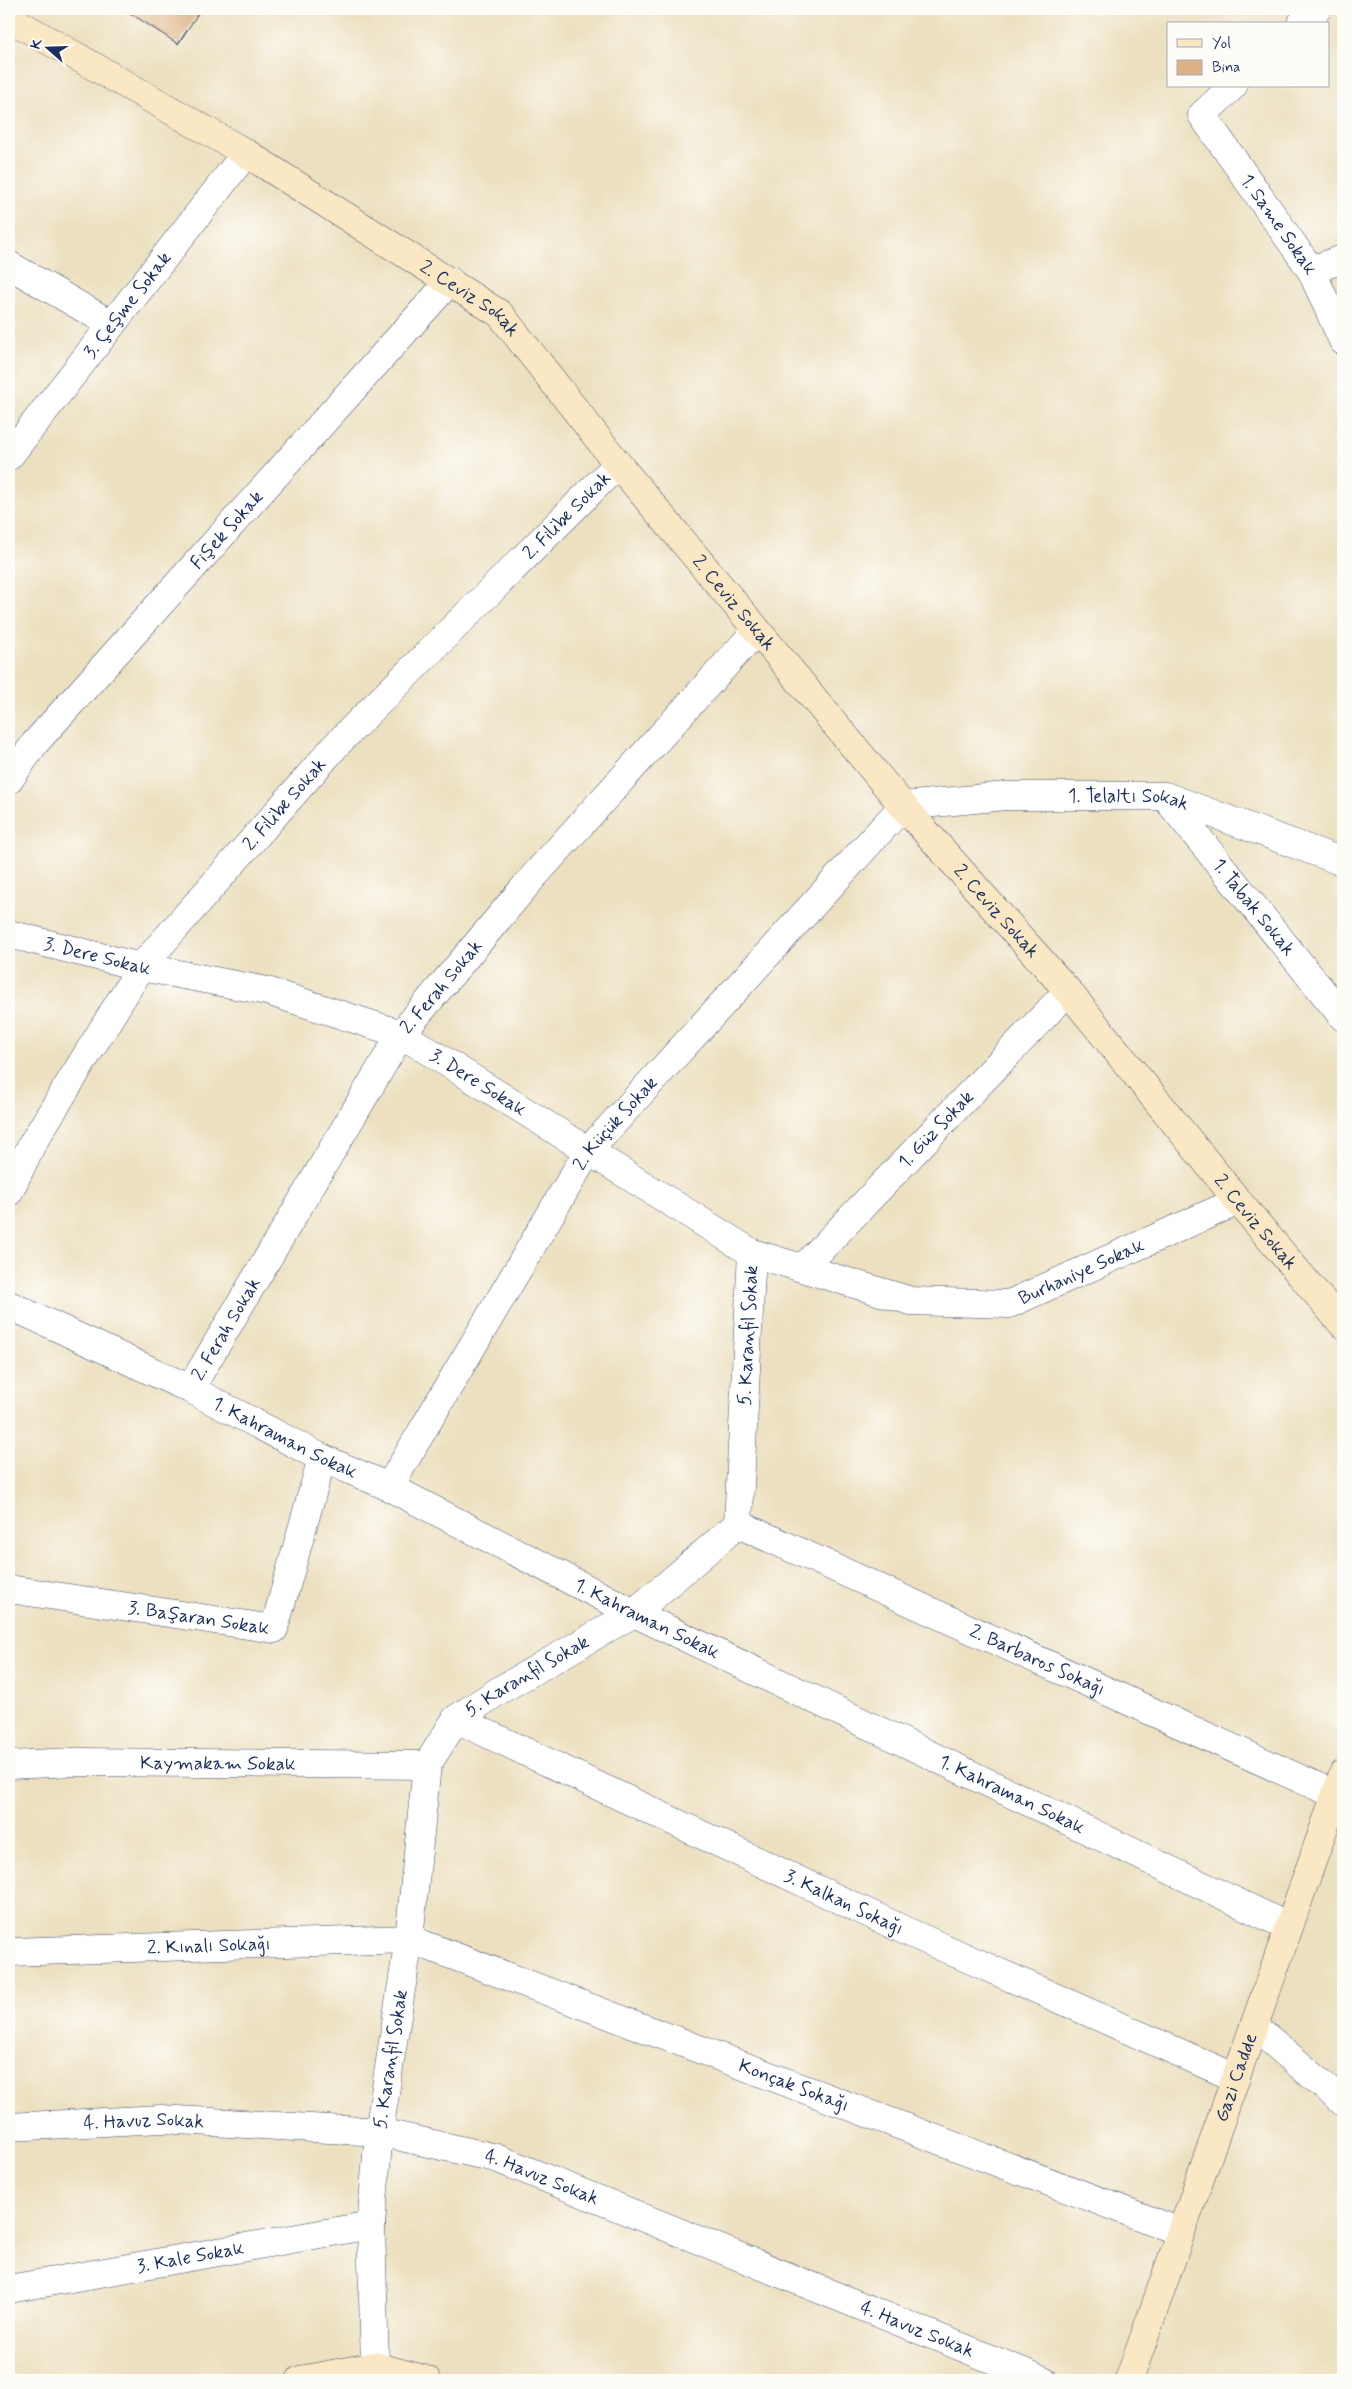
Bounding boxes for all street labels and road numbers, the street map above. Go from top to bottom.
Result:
street label: 1. Same Sokak [1235,169,1323,280]
street label: 3. Çeşme Sokak [78,246,177,363]
street label: 2. Ceviz Sokak [415,254,525,342]
street label: 2. Filibe Sokak [517,466,616,565]
street label: Fişek Sokak [185,484,269,575]
street label: 2. Ceviz Sokak [687,549,781,656]
street label: 2. Filibe Sokak [237,753,332,856]
street label: 1. Telaltı Sokak [1068,783,1193,816]
street label: 1. Tabak Sokak [1207,853,1301,961]
street label: 2. Ceviz Sokak [948,859,1045,963]
street label: 3. Dere Sokak [41,931,153,981]
street label: 2. Ferah Sokak [394,934,488,1039]
street label: 3. Dere Sokak [425,1043,531,1122]
street label: 2. Küçük Sokak [567,1070,663,1175]
street label: 1. Güz Sokak [892,1084,979,1174]
street label: 2. Ceviz Sokak [1209,1169,1303,1275]
street label: Burhaniye Sokak [1014,1232,1148,1311]
street label: 5. Karanfil Sokak [732,1264,764,1406]
street label: 2. Ferah Sokak [185,1273,266,1385]
street label: 1. Kahraman Sokak [208,1390,361,1484]
street label: 1. Kahraman Sokak [570,1572,724,1665]
street label: 3. Başaran Sokak [127,1595,271,1641]
street label: 2. Barbaros Sokağı [966,1618,1109,1701]
street label: 5. Karanfil Sokak [460,1629,594,1722]
street label: 1. Kahraman Sokak [935,1748,1089,1840]
street label: Kaymakam Sokak [140,1750,296,1776]
street label: 3. Kalkan Sokağı [780,1863,908,1941]
street label: 2. Kınalı Sokağı [147,1931,271,1960]
street label: 5. Karanfil Sokak [367,1988,414,2131]
street label: Gazi Cadde [1209,2029,1263,2125]
street label: Konçak Sokağı [735,2053,853,2117]
street label: 4. Havuz Sokak [83,2106,205,2136]
street label: 4. Havuz Sokak [483,2143,603,2211]
street label: 3. Kale Sokak [135,2235,246,2279]
street label: 4. Havuz Sokak [856,2295,978,2363]

